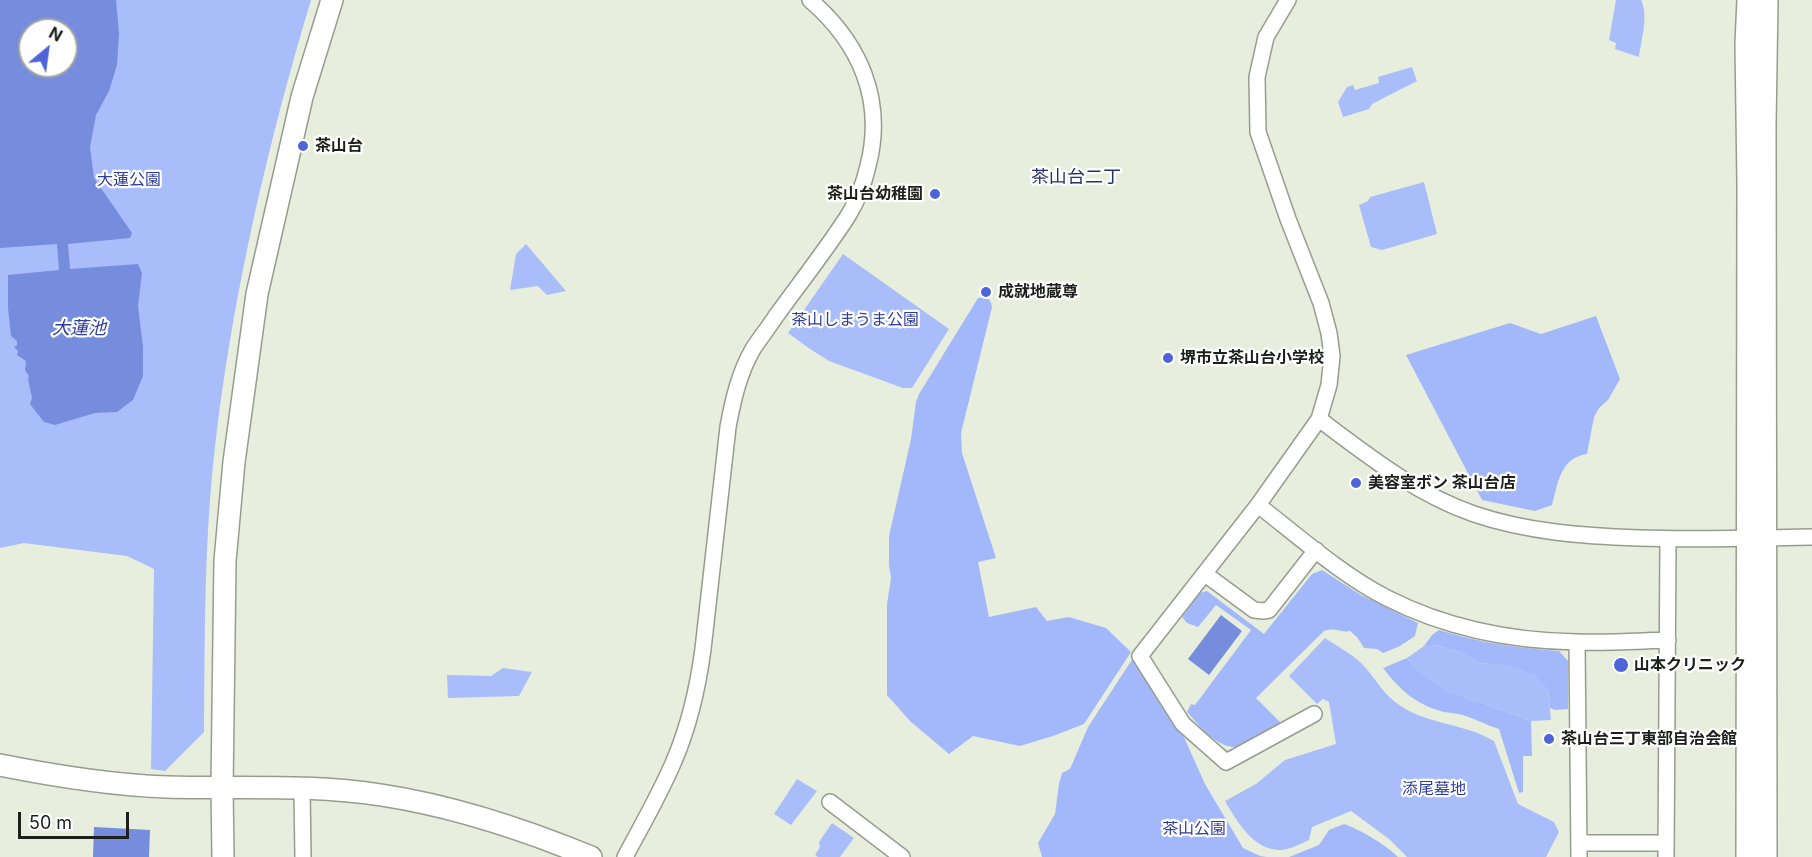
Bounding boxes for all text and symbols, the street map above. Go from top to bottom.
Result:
north arrow [18,18,78,78]
text: N [46,22,66,46]
place label: 茶山台 [315,136,363,156]
marker: 茶山台 [296,139,310,153]
district label: 茶山台二丁 [1031,167,1121,189]
park label: 大蓮公園 [97,170,161,190]
place label: 茶山台幼稚園 [827,184,923,204]
marker: 茶山台幼稚園 [928,187,942,201]
place label: 成就地蔵尊 [998,282,1078,302]
marker: 成就地蔵尊 [979,285,993,299]
park label: 茶山しまうま公園 [791,310,919,330]
water label: 大蓮池 [52,318,106,340]
place label: 堺市立茶山台小学校 [1180,348,1324,368]
marker: 堺市立茶山台小学校 [1161,351,1175,365]
place label: 美容室ボン 茶山台店 [1368,473,1516,493]
marker: 美容室ボン 茶山台店 [1349,476,1363,490]
place label: 山本クリニック [1634,655,1746,675]
marker: 山本クリニック [1612,656,1630,674]
place label: 茶山台三丁東部自治会館 [1561,729,1737,749]
marker: 茶山台三丁東部自治会館 [1542,732,1556,746]
park label: 添尾墓地 [1402,779,1466,799]
scale bar [21,800,132,838]
text: 50 m [29,812,72,833]
park label: 茶山公園 [1162,819,1226,839]

